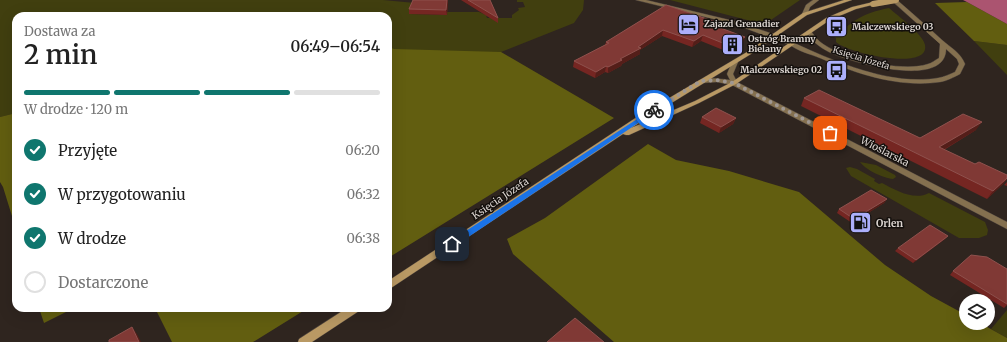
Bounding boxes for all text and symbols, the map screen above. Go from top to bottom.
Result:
hotel icon: Zajazd Grenadier [676,11,702,37]
bus stop icon: Malczewskiego 03 [824,14,850,40]
place label: Zajazd Grenadier [704,18,780,29]
place label: Malczewskiego 03 [852,21,933,32]
text: Dostawa za [24,23,95,40]
building icon: Ostróg Bramny Bielany [719,31,745,57]
place label: Ostróg Bramny Bielany [748,33,816,54]
text: 06:49–06:54 [291,37,380,56]
text: 2 min [24,38,97,71]
street label: Księcia Józefa [831,44,891,71]
bus stop icon: Malczewskiego 02 [824,57,850,83]
place label: Malczewskiego 02 [740,64,822,75]
courier [634,90,674,130]
icon: bike [643,99,665,121]
text: W drodze · 120 m [24,101,128,118]
pin [813,116,847,150]
icon: bag [819,122,841,144]
street label: Wioślarska [857,133,912,170]
icon: check [24,139,46,161]
text: Przyjęte [58,141,117,160]
text: 06:20 [345,142,380,159]
street label: Księcia Józefa [469,174,532,222]
icon: check [24,183,46,205]
text: W przygotowaniu [58,185,186,204]
text: 06:32 [347,186,380,203]
fuel station icon: Orlen [848,210,874,236]
place label: Orlen [876,217,903,230]
icon: check [24,227,46,249]
pin [435,227,469,261]
text: W drodze [58,229,126,248]
text: 06:38 [346,230,380,247]
icon: home [441,233,463,255]
text: Dostarczone [58,273,148,292]
map controls [959,294,995,330]
button: layers [959,294,995,330]

